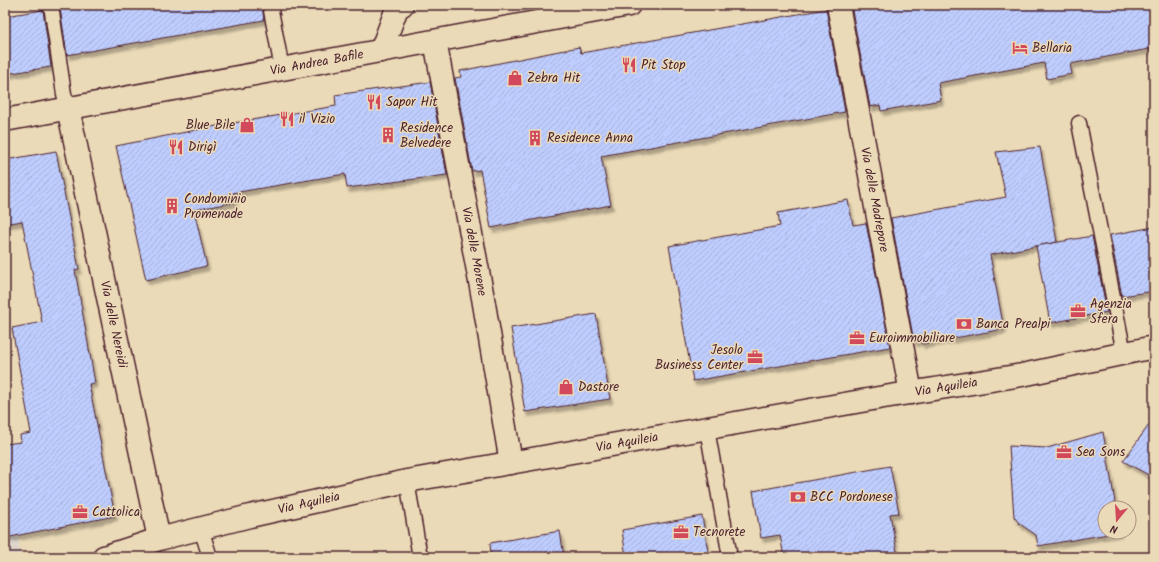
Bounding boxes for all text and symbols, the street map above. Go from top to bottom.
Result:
place label: Bellaria [1032,38,1072,59]
hotel icon: Bellaria [1011,39,1029,57]
street label: Via Andrea Bafile [268,44,365,81]
place label: Pit Stop [641,55,686,76]
restaurant icon: Pit Stop [620,56,638,74]
place label: Zebra Hit [527,68,581,89]
shop icon: Zebra Hit [506,69,524,87]
place label: Sapor Hit [386,92,438,113]
restaurant icon: Sapor Hit [365,93,383,111]
place label: il Vizio [299,109,335,130]
restaurant icon: il Vizio [278,110,296,128]
place label: Blue Bile [186,115,235,136]
shop icon: Blue Bile [238,116,256,134]
place label: Residence Belvedere [400,118,453,154]
building icon: Residence Belvedere [379,126,397,144]
place label: Residence Anna [547,128,633,149]
building icon: Residence Anna [526,129,544,147]
place label: Dirigì [188,137,217,158]
restaurant icon: Dirigì [167,138,185,156]
street label: Via delle Madrepore [854,145,895,254]
place label: Condominio Promenade [184,189,246,225]
building icon: Condominio Promenade [163,197,181,215]
street label: Via delle Morene [456,205,493,298]
street label: Via delle Nereidi [94,279,133,371]
place label: Agenzia Sfera [1090,294,1132,330]
office icon: Agenzia Sfera [1069,302,1087,320]
place label: Banca Prealpi [976,314,1051,335]
bank icon: Banca Prealpi [955,315,973,333]
place label: Euroimmobiliare [869,328,955,349]
office icon: Euroimmobiliare [848,329,866,347]
place label: Jesolo Business Center [655,340,744,376]
office icon: Jesolo Business Center [746,348,764,366]
street label: Via Aquileia [913,372,979,402]
place label: Dastore [578,377,619,398]
shop icon: Dastore [557,378,575,396]
street label: Via Aquileia [594,426,660,458]
place label: Sea Sons [1076,442,1126,463]
office icon: Sea Sons [1055,443,1073,461]
street label: Via Aquileia [276,486,342,520]
place label: BCC Pordonese [810,487,893,508]
bank icon: BCC Pordonese [789,488,807,506]
north arrow [1097,500,1137,540]
place label: Cattolica [92,502,140,523]
office icon: Cattolica [71,503,89,521]
text: N [1108,519,1120,538]
place label: Tecnorete [693,522,746,543]
office icon: Tecnorete [672,523,690,541]

